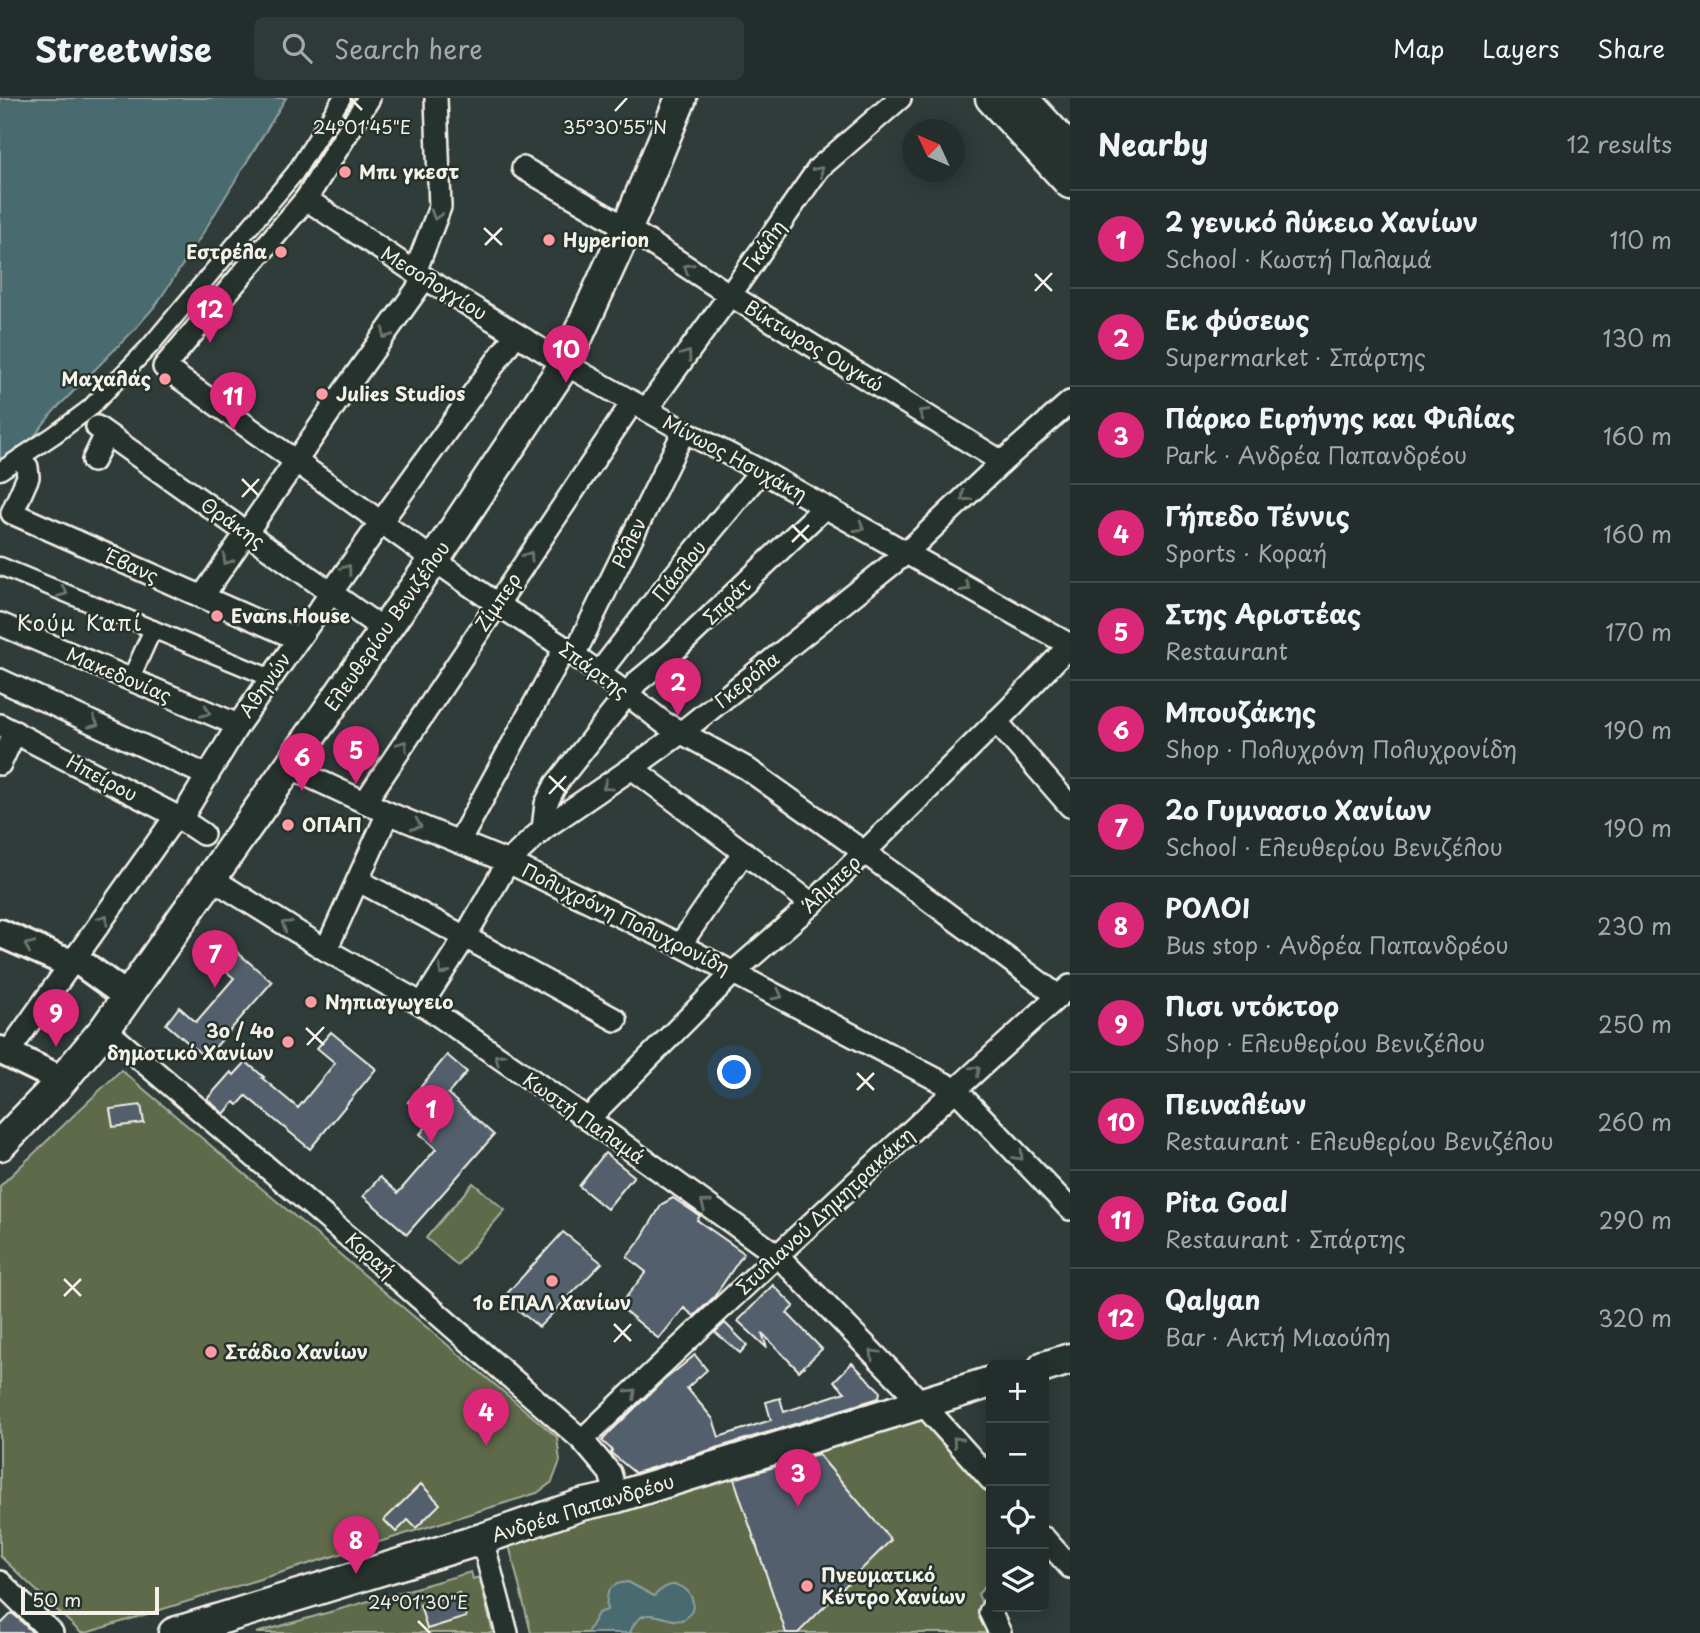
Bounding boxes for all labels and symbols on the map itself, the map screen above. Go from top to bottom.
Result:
text: 24°01'45"E [313,113,411,140]
text: 35°30'55"N [563,113,667,140]
north arrow [902,119,965,182]
place label: Μπι γκεστ [359,157,459,185]
marker: Μπι γκεστ [337,164,353,180]
one-way arrow [811,166,823,179]
one-way arrow [430,208,445,220]
street label: Γκάλη [735,214,791,277]
place label: Hyperion [563,225,649,253]
marker: Hyperion [541,232,557,248]
place label: Εστρέλα [186,237,267,265]
street label: Μεσολογγίου [376,238,493,326]
marker: Εστρέλα [273,244,289,260]
one-way arrow [683,263,696,276]
pin: 12 [187,285,233,343]
street label: Βίκτωρος Ουγκώ [740,292,889,398]
pin: 10 [543,325,589,383]
one-way arrow [382,326,394,339]
one-way arrow [678,350,691,363]
place label: Μαχαλάς [61,364,151,392]
marker: Μαχαλάς [157,371,173,387]
pin: 11 [210,372,256,430]
place label: Julies Studios [336,379,465,407]
marker: Julies Studios [314,386,330,402]
street label: Μίνωος Ησυχάκη [658,407,813,507]
one-way arrow [918,409,931,422]
one-way arrow [960,489,973,502]
street label: Θράκης [196,490,272,555]
street label: Ρόλεν [604,513,652,572]
one-way arrow [853,519,866,532]
street label: Πάσλου [645,534,712,607]
street label: Ελευθερίου Βενιζέλου [317,535,456,716]
street label: Έβανς [100,540,163,589]
one-way arrow [521,551,534,564]
one-way arrow [223,552,235,565]
one-way arrow [339,564,352,577]
street label: Ζίμπερ [467,566,527,636]
street label: Σπράτ [696,570,757,630]
one-way arrow [958,578,971,592]
one-way arrow [56,583,68,597]
place label: Evans House [231,601,350,629]
district label: Κούμ Καπί [17,606,143,638]
marker: Evans House [209,608,225,624]
street label: Σπάρτης [554,634,635,704]
street label: Μακεδονίας [62,639,177,709]
street label: Γκερόλα [708,644,785,714]
street label: Αθηνών [231,646,297,723]
pin: 2 [655,658,701,716]
one-way arrow [199,704,211,718]
one-way arrow [87,715,99,729]
pin: 5 [333,726,379,784]
pin: 6 [279,733,325,791]
one-way arrow [395,740,407,753]
street label: Ηπείρου [62,747,143,807]
one-way arrow [601,778,614,791]
place label: ΟΠΑΠ [302,810,362,838]
marker: ΟΠΑΠ [280,817,296,833]
one-way arrow [411,817,423,831]
street label: Άλμπερ [794,848,866,919]
street label: Πολυχρόνη Πολυχρονίδη [518,855,735,981]
one-way arrow [96,914,108,927]
one-way arrow [280,920,293,933]
pin: 7 [192,930,238,988]
one-way arrow [24,940,37,954]
one-way arrow [439,963,452,976]
place label: Νηπιαγωγειο [325,987,453,1015]
one-way arrow [771,987,783,1000]
pin: 9 [33,989,79,1047]
marker: Νηπιαγωγειο [303,994,319,1010]
place label: 3ο / 4ο δημοτικό Χανίων [107,1016,274,1066]
marker: 3ο / 4ο δημοτικό Χανίων [280,1034,296,1050]
one-way arrow [494,1054,507,1066]
your location [717,1055,751,1089]
street label: Κωστή Παλαμά [518,1065,651,1170]
one-way arrow [968,1066,981,1078]
pin: 1 [408,1085,454,1143]
street label: Στυλιανού Δημητρακάκη [729,1120,919,1300]
one-way arrow [1011,1148,1024,1161]
one-way arrow [700,1199,713,1212]
street label: Κοραή [340,1225,402,1284]
marker: 1ο ΕΠΑΛ Χανίων [544,1273,560,1289]
place label: 1ο ΕΠΑΛ Χανίων [473,1288,631,1316]
place label: Στάδιο Χανίων [225,1337,368,1365]
marker: Στάδιο Χανίων [203,1344,219,1360]
one-way arrow [870,1349,883,1362]
pin: 4 [463,1388,509,1446]
one-way arrow [624,1389,637,1402]
one-way arrow [953,1436,965,1449]
pin: 3 [775,1449,821,1507]
street label: Ανδρέα Παπανδρέου [488,1466,677,1548]
pin: 8 [333,1516,379,1574]
place label: Πνευματικό Κέντρο Χανίων [821,1560,966,1610]
marker: Πνευματικό Κέντρο Χανίων [799,1578,815,1594]
scale bar [21,1584,159,1616]
text: 24°01'30"E [368,1588,468,1615]

